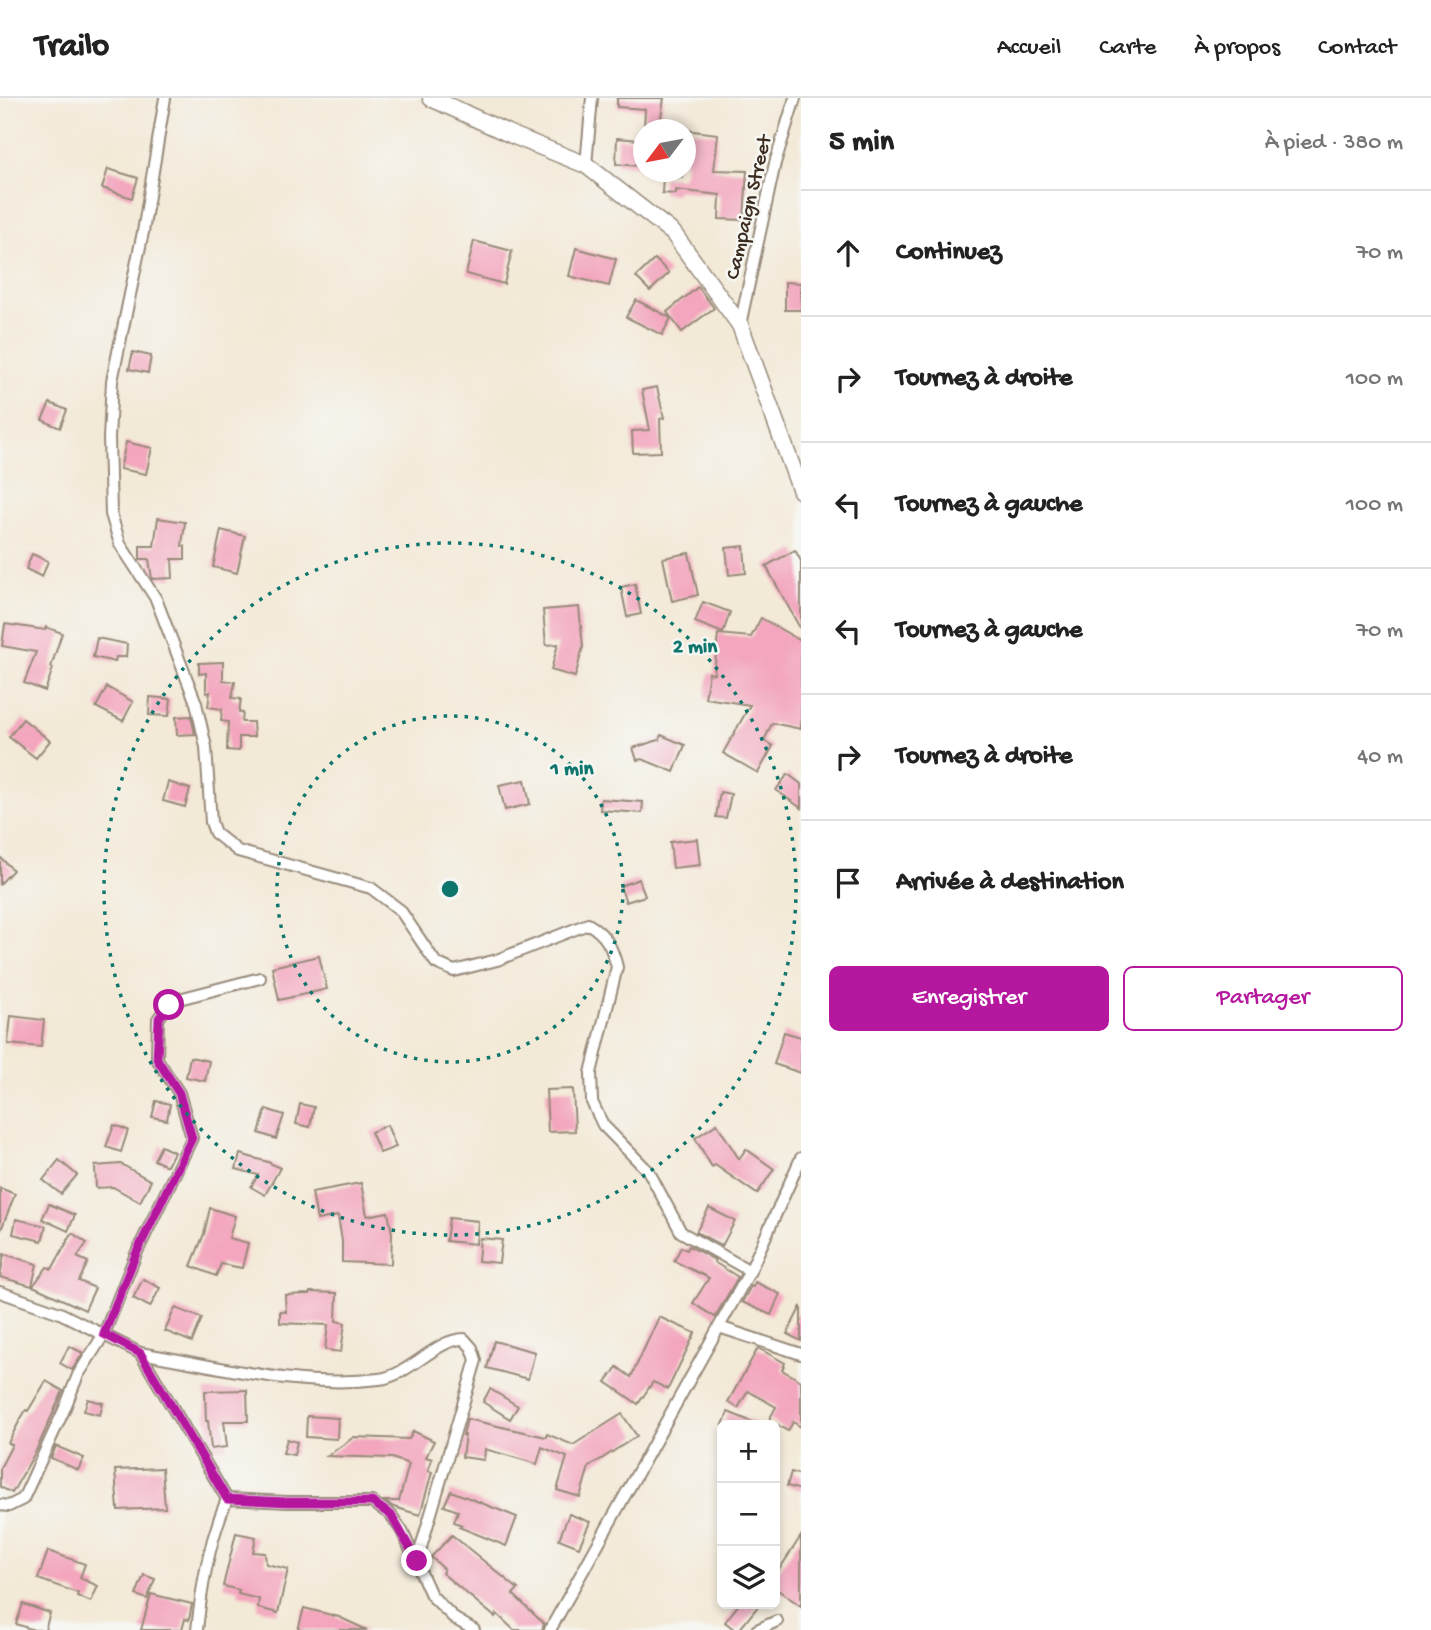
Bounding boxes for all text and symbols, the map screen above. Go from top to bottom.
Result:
text: Trailo [35,29,109,67]
text: Accueil [997,34,1061,63]
text: Carte [1099,34,1156,63]
text: À propos [1194,34,1280,63]
text: Contact [1318,34,1396,63]
north arrow [633,119,696,182]
text: 5 min [829,126,894,161]
text: À pied · 380 m [1265,130,1403,157]
street label: Campaign Street [722,131,780,282]
icon: ahead [829,234,867,272]
text: Continuez [896,238,1002,269]
text: 70 m [1356,240,1403,267]
icon: right [829,360,867,398]
text: Tournez à droite [896,364,1073,395]
text: 100 m [1346,366,1403,393]
icon: left [829,486,867,524]
text: Tournez à gauche [896,490,1083,521]
text: 100 m [1346,492,1403,519]
icon: left [829,612,867,650]
text: Tournez à gauche [896,616,1083,647]
text: 70 m [1356,618,1403,645]
text: 2 min [673,636,718,661]
icon: right [829,738,867,776]
text: Tournez à droite [896,742,1073,773]
text: 40 m [1357,744,1403,771]
text: 1 min [550,758,594,783]
icon: arrive [829,864,867,902]
text: Arrivée à destination [896,868,1124,899]
centre of rings [438,877,462,901]
button: Enregistrer [829,966,1109,1031]
button: Partager [1123,966,1403,1031]
route start [153,989,184,1020]
map controls [717,1420,780,1609]
button: + [717,1420,780,1483]
button: − [717,1483,780,1546]
route end [401,1545,432,1576]
button: layers [717,1546,780,1609]

